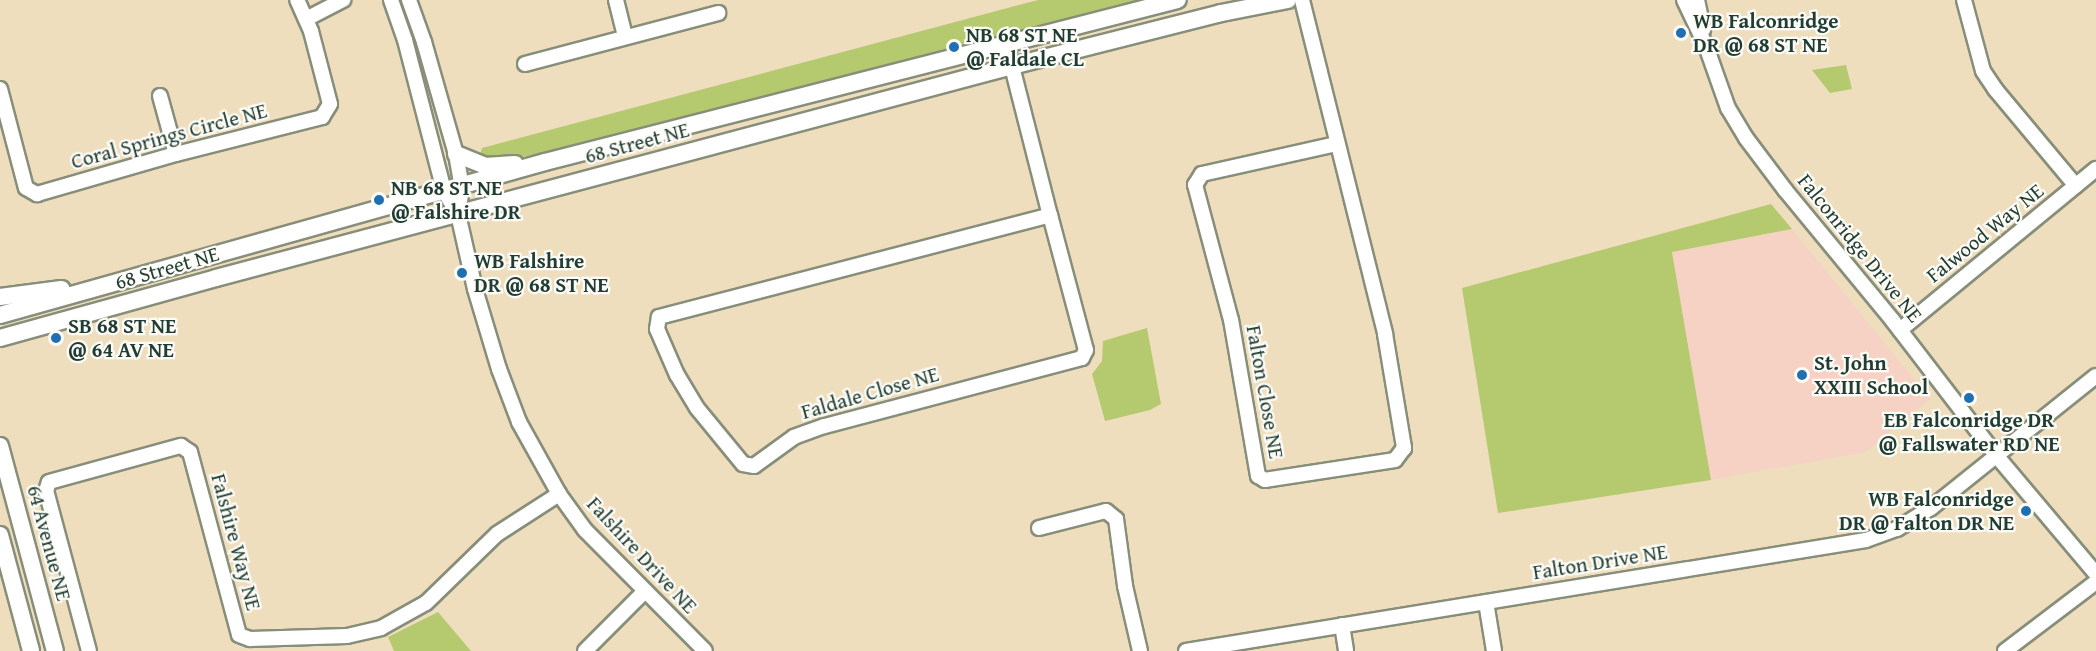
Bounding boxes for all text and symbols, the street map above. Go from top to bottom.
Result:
place label: WB Falconridge DR @ 68 ST NE [1693,8,1839,58]
place label: NB 68 ST NE @ Faldale CL [966,22,1084,72]
marker: WB Falconridge DR @ 68 ST NE [1674,26,1688,40]
marker: NB 68 ST NE @ Faldale CL [947,40,961,54]
street label: Coral Springs Circle NE [68,98,270,174]
street label: 68 Street NE [582,117,692,169]
street label: Falconridge Drive NE [1792,169,1928,327]
place label: NB 68 ST NE @ Falshire DR [391,175,521,225]
street label: Falwood Way NE [1921,178,2049,288]
marker: NB 68 ST NE @ Falshire DR [372,193,386,207]
street label: 68 Street NE [112,241,222,295]
place label: WB Falshire DR @ 68 ST NE [474,248,609,298]
marker: WB Falshire DR @ 68 ST NE [455,266,469,280]
place label: SB 68 ST NE @ 64 AV NE [68,313,176,363]
street label: Falton Close NE [1241,323,1289,461]
marker: SB 68 ST NE @ 64 AV NE [49,331,63,345]
place label: St. John XXIII School [1814,350,1928,400]
street label: Faldale Close NE [798,361,942,425]
marker: St. John XXIII School [1795,368,1809,382]
marker: EB Falconridge DR @ Fallswater RD NE [1962,391,1976,405]
place label: EB Falconridge DR @ Fallswater RD NE [1878,407,2060,457]
street label: Falshire Way NE [206,471,266,613]
street label: 64 Avenue NE [22,483,76,603]
place label: WB Falconridge DR @ Falton DR NE [1839,486,2014,536]
street label: Falshire Drive NE [582,491,702,619]
marker: WB Falconridge DR @ Falton DR NE [2019,504,2033,518]
street label: Falton Drive NE [1531,539,1669,585]

